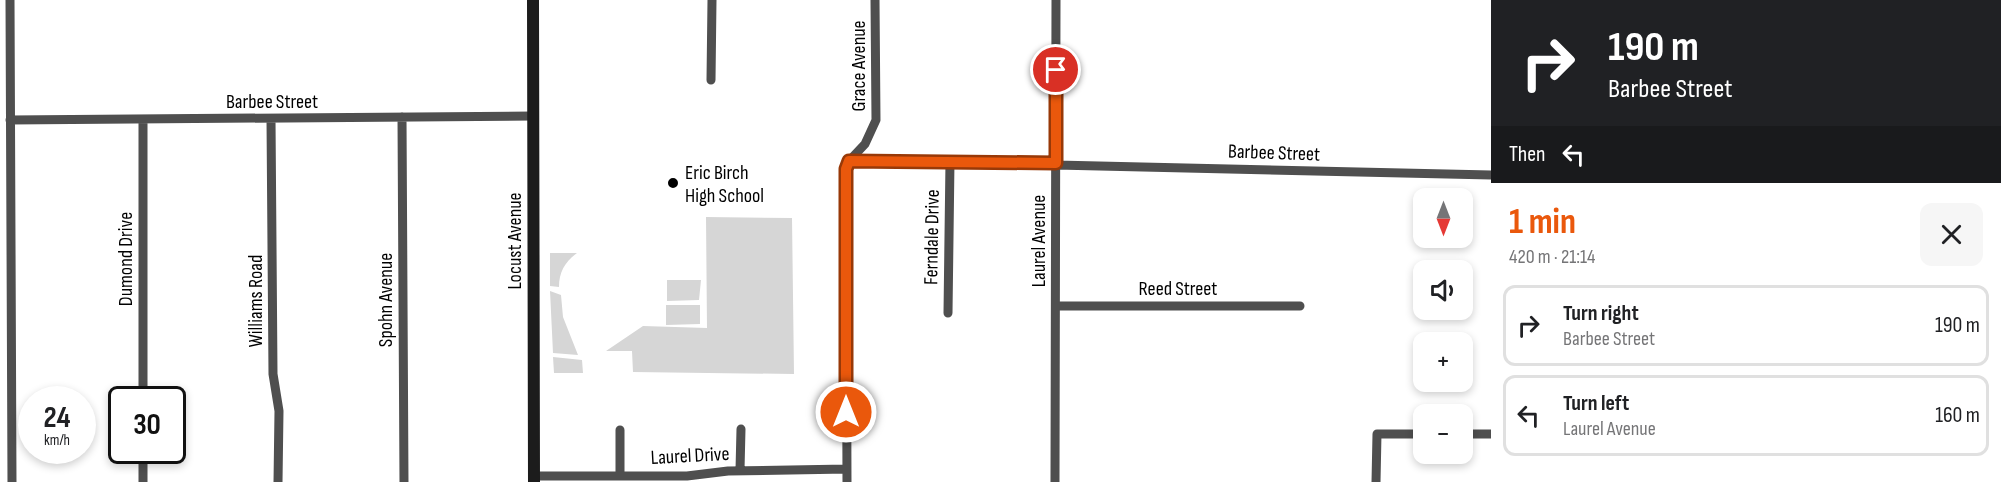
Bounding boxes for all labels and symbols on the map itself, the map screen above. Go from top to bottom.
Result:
street label: Grace Avenue [847,20,871,112]
pin [1030,44,1081,95]
street label: Barbee Street [226,90,318,114]
street label: Barbee Street [1227,139,1320,167]
place label: Eric Birch High School [685,161,764,208]
marker: Eric Birch High School [666,176,680,190]
north arrow [1413,188,1473,248]
street label: Ferndale Drive [919,189,945,285]
street label: Locust Avenue [503,192,527,290]
street label: Laurel Avenue [1027,195,1051,287]
street label: Dumond Drive [114,212,138,306]
street label: Spohn Avenue [374,253,398,347]
street label: Williams Road [244,255,268,347]
street label: Reed Street [1139,277,1217,301]
position arrow [814,380,878,444]
speed limit sign: 30 [108,386,186,464]
street label: Laurel Drive [650,442,730,470]

